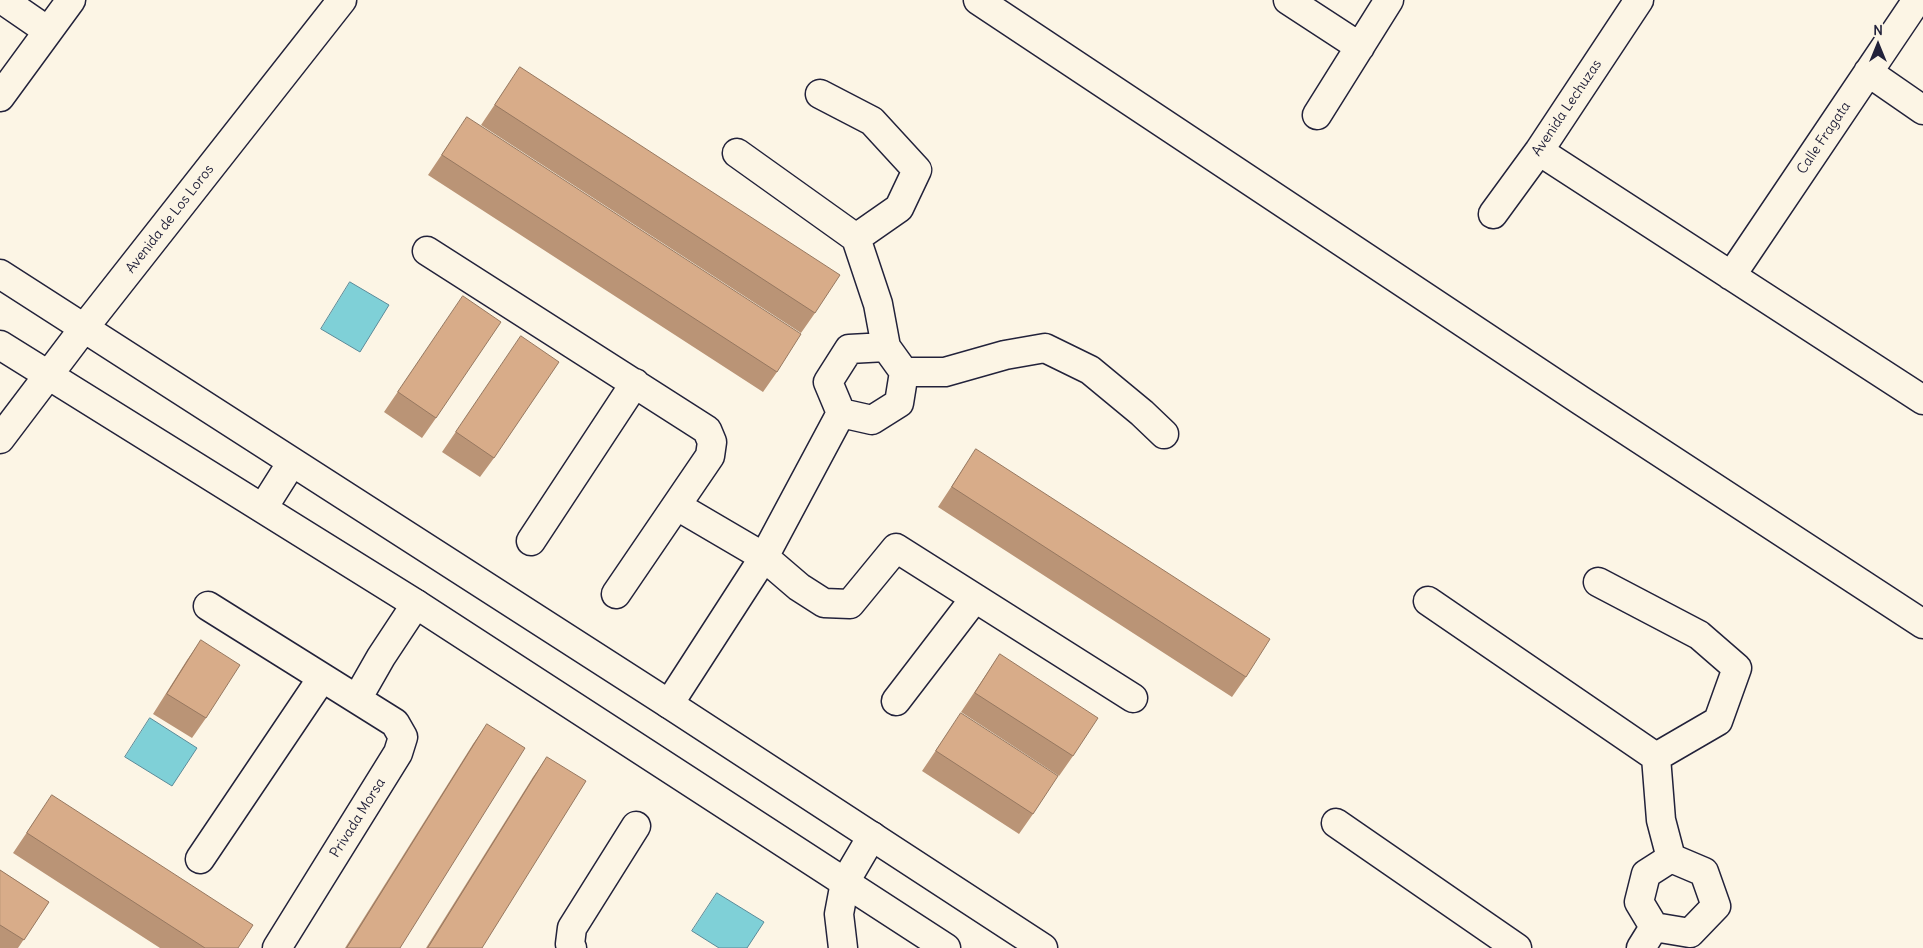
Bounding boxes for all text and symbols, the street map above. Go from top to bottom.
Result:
north arrow [1853,20,1903,70]
text: N [1873,21,1883,39]
street label: Avenida Lechuzas [1528,56,1606,160]
street label: Calle Fragata [1794,99,1854,177]
street label: Avenida de Los Loros [122,161,218,277]
street label: Privada Morsa [327,775,389,861]

